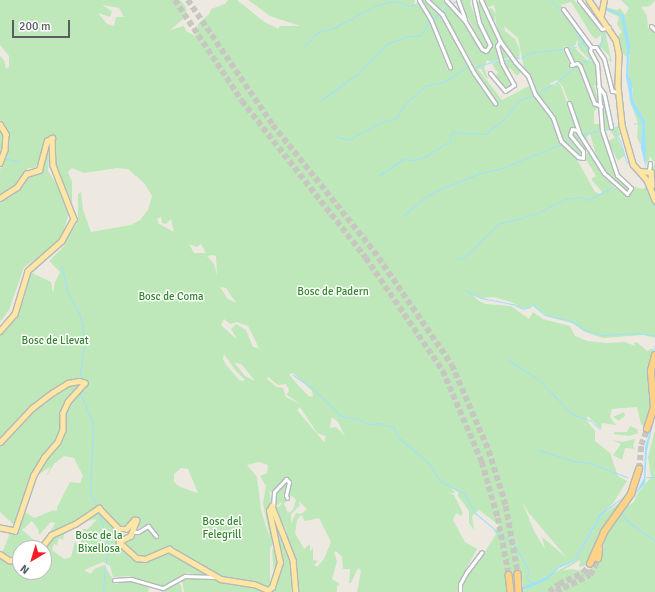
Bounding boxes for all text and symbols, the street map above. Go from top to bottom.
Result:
scale bar [14,12,72,38]
text: 200 m [19,19,51,34]
park label: Bosc de Padern [297,285,369,299]
park label: Bosc de Coma [138,290,204,304]
park label: Bosc de Llevat [22,334,88,348]
park label: Bosc del Felegrill [202,516,242,542]
park label: Bosc de la Bixellosa [75,530,123,556]
north arrow [12,540,52,580]
text: N [18,562,32,577]

